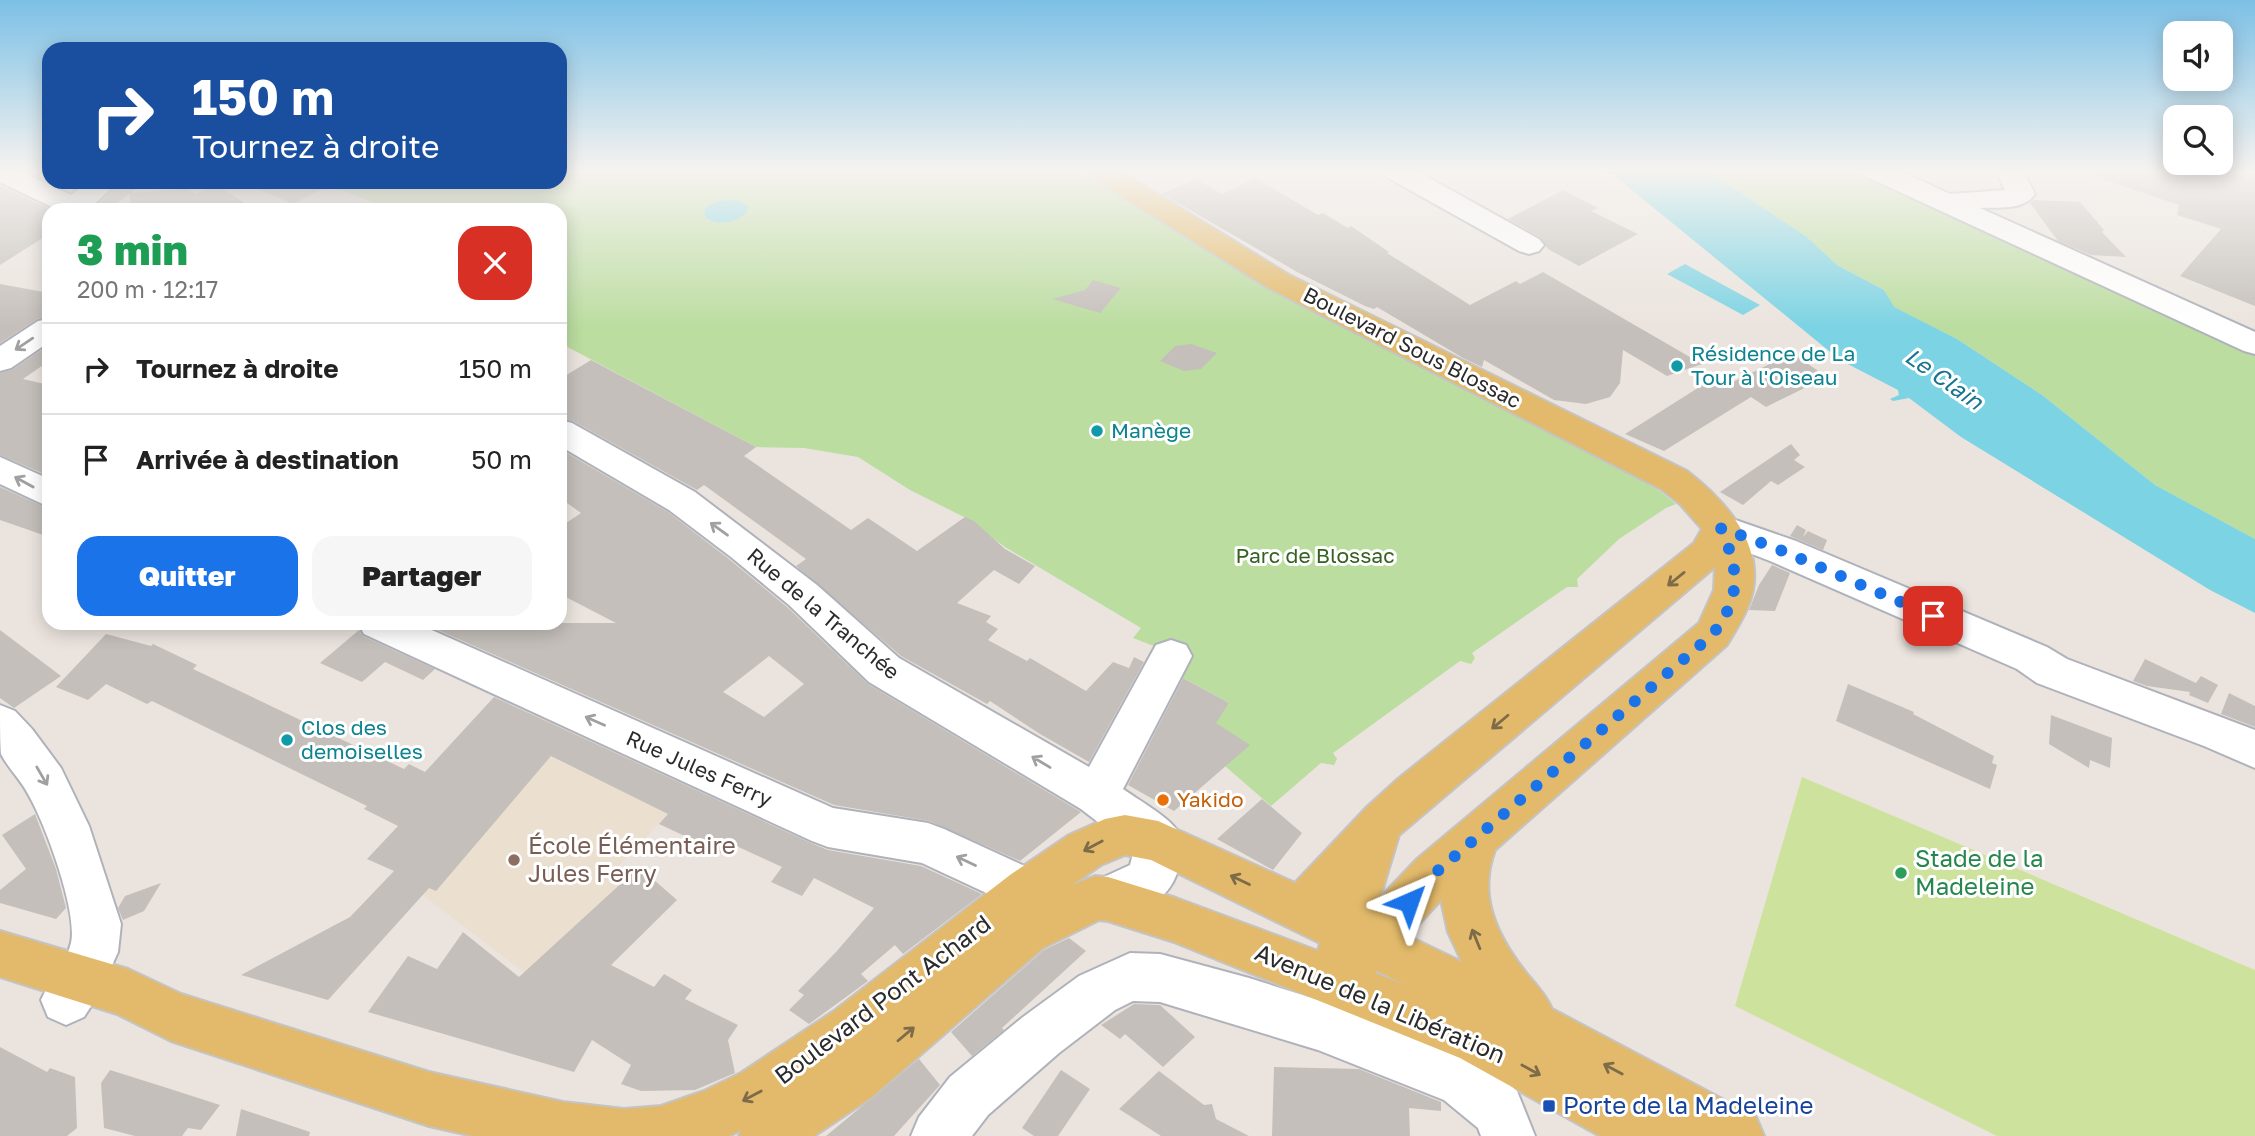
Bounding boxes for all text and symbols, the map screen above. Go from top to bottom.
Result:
map controls [2163,21,2233,175]
button: sound [2163,21,2233,91]
text: 150 m [192,67,334,126]
icon: right [77,70,168,161]
button: search [2163,105,2233,175]
text: Tournez à droite [192,127,440,165]
text: 3 min [77,224,188,274]
button: close [458,226,532,300]
text: 200 m · 12:17 [77,275,218,303]
street label: Boulevard Sous Blossac [1299,281,1526,413]
one-way arrow [15,337,35,351]
place label: Résidence de La Tour à l'Oiseau [1691,340,1855,390]
water label: Le Clain [1900,341,1989,415]
icon: right [77,350,115,388]
text: Tournez à droite [136,353,339,384]
text: 150 m [459,353,532,384]
marker: Résidence de La Tour à l'Oiseau [1669,358,1685,374]
place label: Manège [1111,417,1191,443]
marker: Manège [1089,423,1105,439]
icon: arrive [77,441,115,479]
text: Arrivée à destination [136,444,399,475]
text: 50 m [471,444,532,475]
one-way arrow [14,475,35,489]
one-way arrow [710,521,729,536]
button: Quitter [77,536,298,616]
button: Partager [312,536,532,616]
street label: Rue de la Tranchée [742,542,905,685]
park label: Parc de Blossac [1235,542,1395,568]
one-way arrow [1668,571,1686,586]
pin [1903,586,1963,646]
icon: arrive [1914,597,1952,635]
place label: Clos des demoiselles [301,714,423,764]
one-way arrow [585,714,606,727]
one-way arrow [1491,714,1509,730]
street label: Rue Jules Ferry [623,724,776,812]
marker: Clos des demoiselles [279,732,295,748]
one-way arrow [1031,755,1051,769]
one-way arrow [35,766,49,786]
place label: Yakido [1177,786,1244,812]
marker: Yakido [1155,792,1171,808]
place label: École Élémentaire Jules Ferry [528,830,736,887]
one-way arrow [1083,840,1104,853]
place label: Stade de la Madeleine [1915,843,2044,900]
marker: École Élémentaire Jules Ferry [506,852,522,868]
one-way arrow [955,854,976,867]
position arrow [1372,865,1446,939]
marker: Stade de la Madeleine [1893,865,1909,881]
one-way arrow [1230,873,1251,887]
street label: Boulevard Pont Achard [768,908,996,1090]
one-way arrow [1469,928,1482,950]
street label: Avenue de la Libération [1251,937,1510,1069]
one-way arrow [896,1026,914,1042]
one-way arrow [1603,1061,1623,1075]
one-way arrow [1520,1064,1541,1077]
one-way arrow [742,1090,763,1103]
place label: Porte de la Madeleine [1563,1090,1814,1119]
marker: Porte de la Madeleine [1541,1098,1557,1114]

